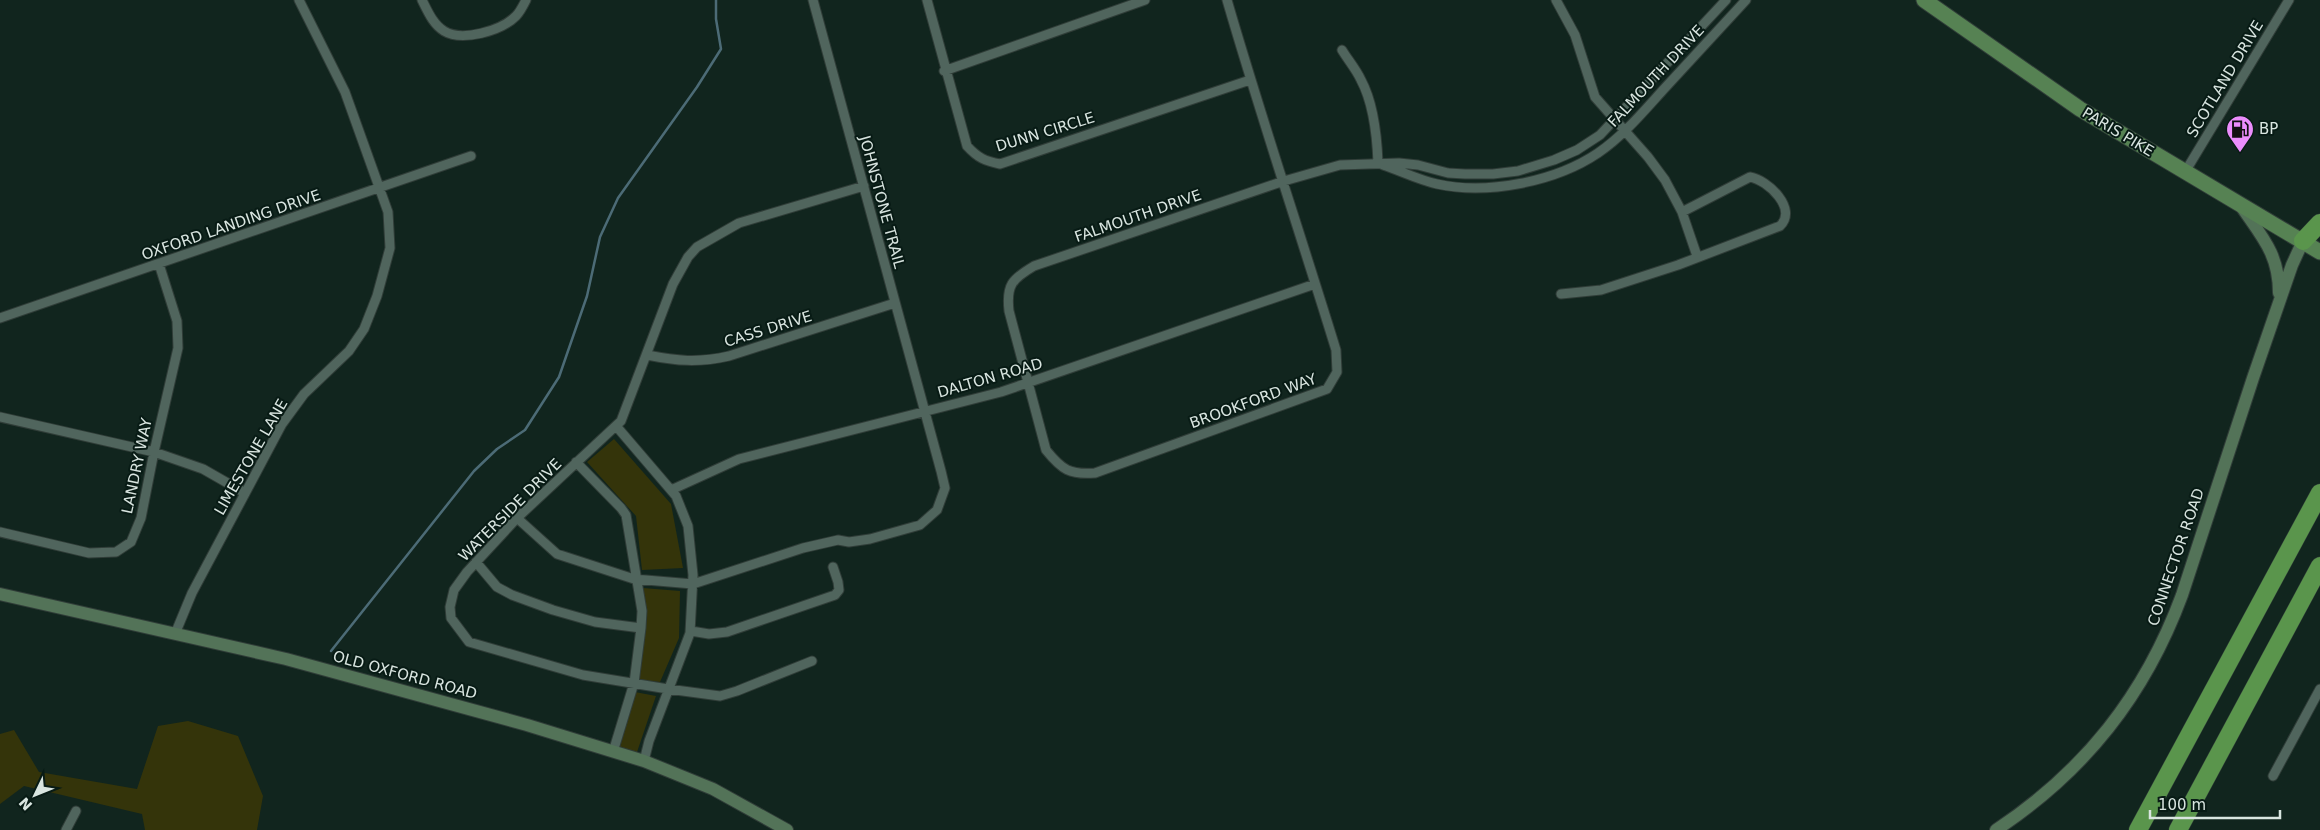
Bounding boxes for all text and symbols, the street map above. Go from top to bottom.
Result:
street label: SCOTLAND DRIVE [2183,17,2267,141]
street label: FALMOUTH DRIVE [1604,21,1708,131]
street label: PARIS PIKE [2079,104,2157,160]
street label: DUNN CIRCLE [993,108,1097,156]
fuel station icon: BP [2225,114,2255,153]
place label: BP [2259,120,2278,138]
street label: JOHNSTONE TRAIL [855,133,909,271]
street label: OXFORD LANDING DRIVE [139,186,323,264]
street label: FALMOUTH DRIVE [1072,186,1204,246]
street label: CASS DRIVE [722,307,814,351]
street label: DALTON ROAD [935,354,1045,402]
street label: BROOKFORD WAY [1187,369,1320,432]
street label: LIMESTONE LANE [210,396,292,518]
street label: LANDRY WAY [118,416,156,516]
street label: WATERSIDE DRIVE [455,455,565,565]
street label: CONNECTOR ROAD [2144,486,2208,628]
street label: OLD OXFORD ROAD [331,647,479,703]
north arrow [10,770,60,820]
scale bar [2150,788,2280,820]
text: N [16,794,35,814]
text: 100 m [2158,796,2206,814]

